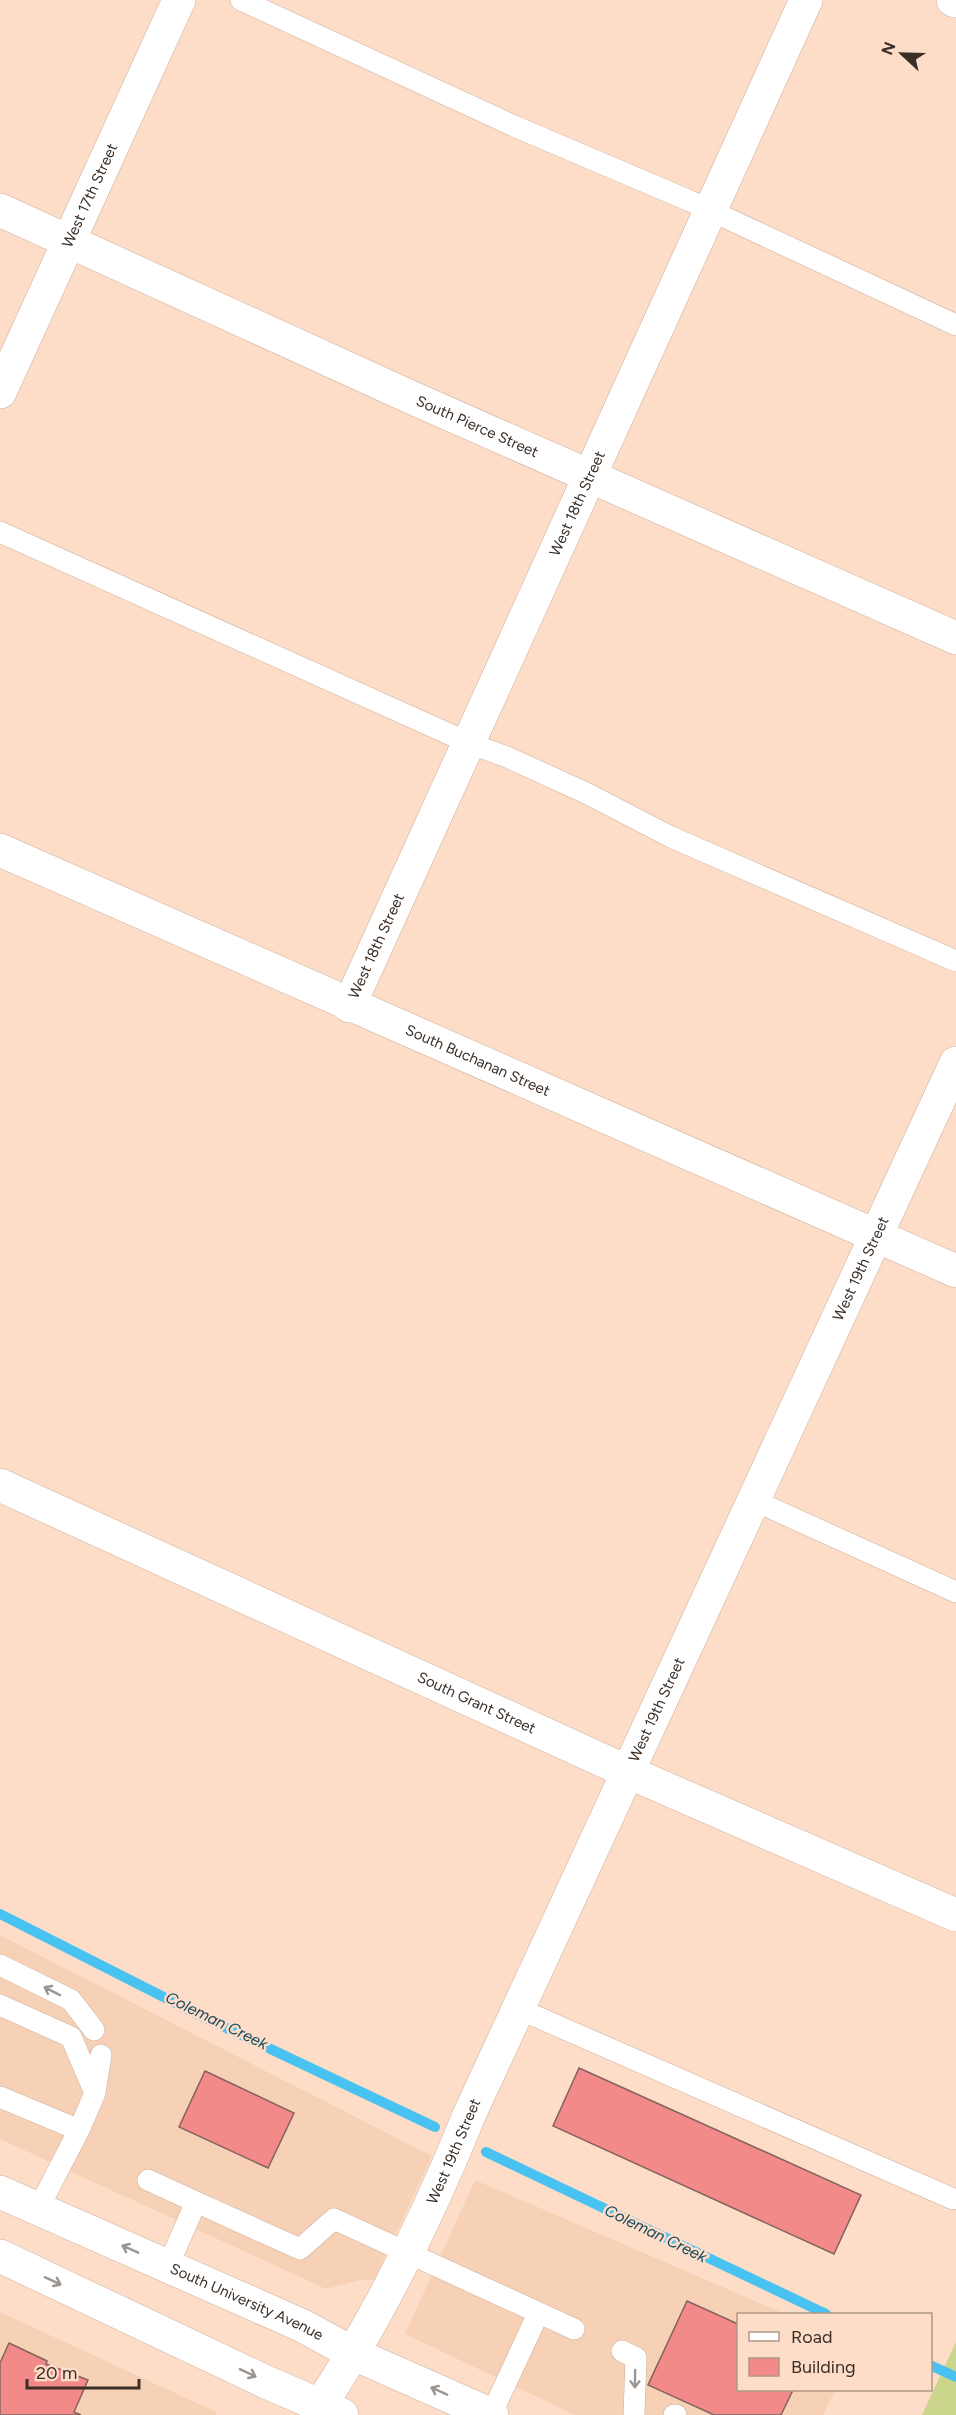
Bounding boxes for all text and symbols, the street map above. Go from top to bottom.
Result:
north arrow [872,24,932,84]
text: N [877,39,900,58]
street label: West 17th Street [58,140,121,250]
street label: South Pierce Street [413,392,541,461]
street label: West 18th Street [546,448,609,559]
street label: West 18th Street [345,890,408,1001]
street label: South Buchanan Street [403,1021,553,1100]
street label: West 19th Street [829,1213,893,1324]
street label: West 19th Street [625,1654,689,1765]
street label: South Grant Street [415,1668,539,1738]
one-way arrow [44,1985,62,1996]
water label: Coleman Creek [163,1988,272,2054]
street label: West 19th Street [423,2096,485,2207]
water label: Coleman Creek [602,2201,711,2267]
one-way arrow [121,2243,139,2255]
street label: South University Avenue [167,2259,326,2344]
one-way arrow [43,2276,61,2288]
legend [737,2313,932,2391]
text: Road [791,2326,832,2348]
scale bar [27,2352,140,2390]
text: Building [791,2356,856,2378]
text: 20 m [36,2362,77,2384]
one-way arrow [239,2368,257,2380]
one-way arrow [629,2369,641,2389]
one-way arrow [430,2385,448,2396]

